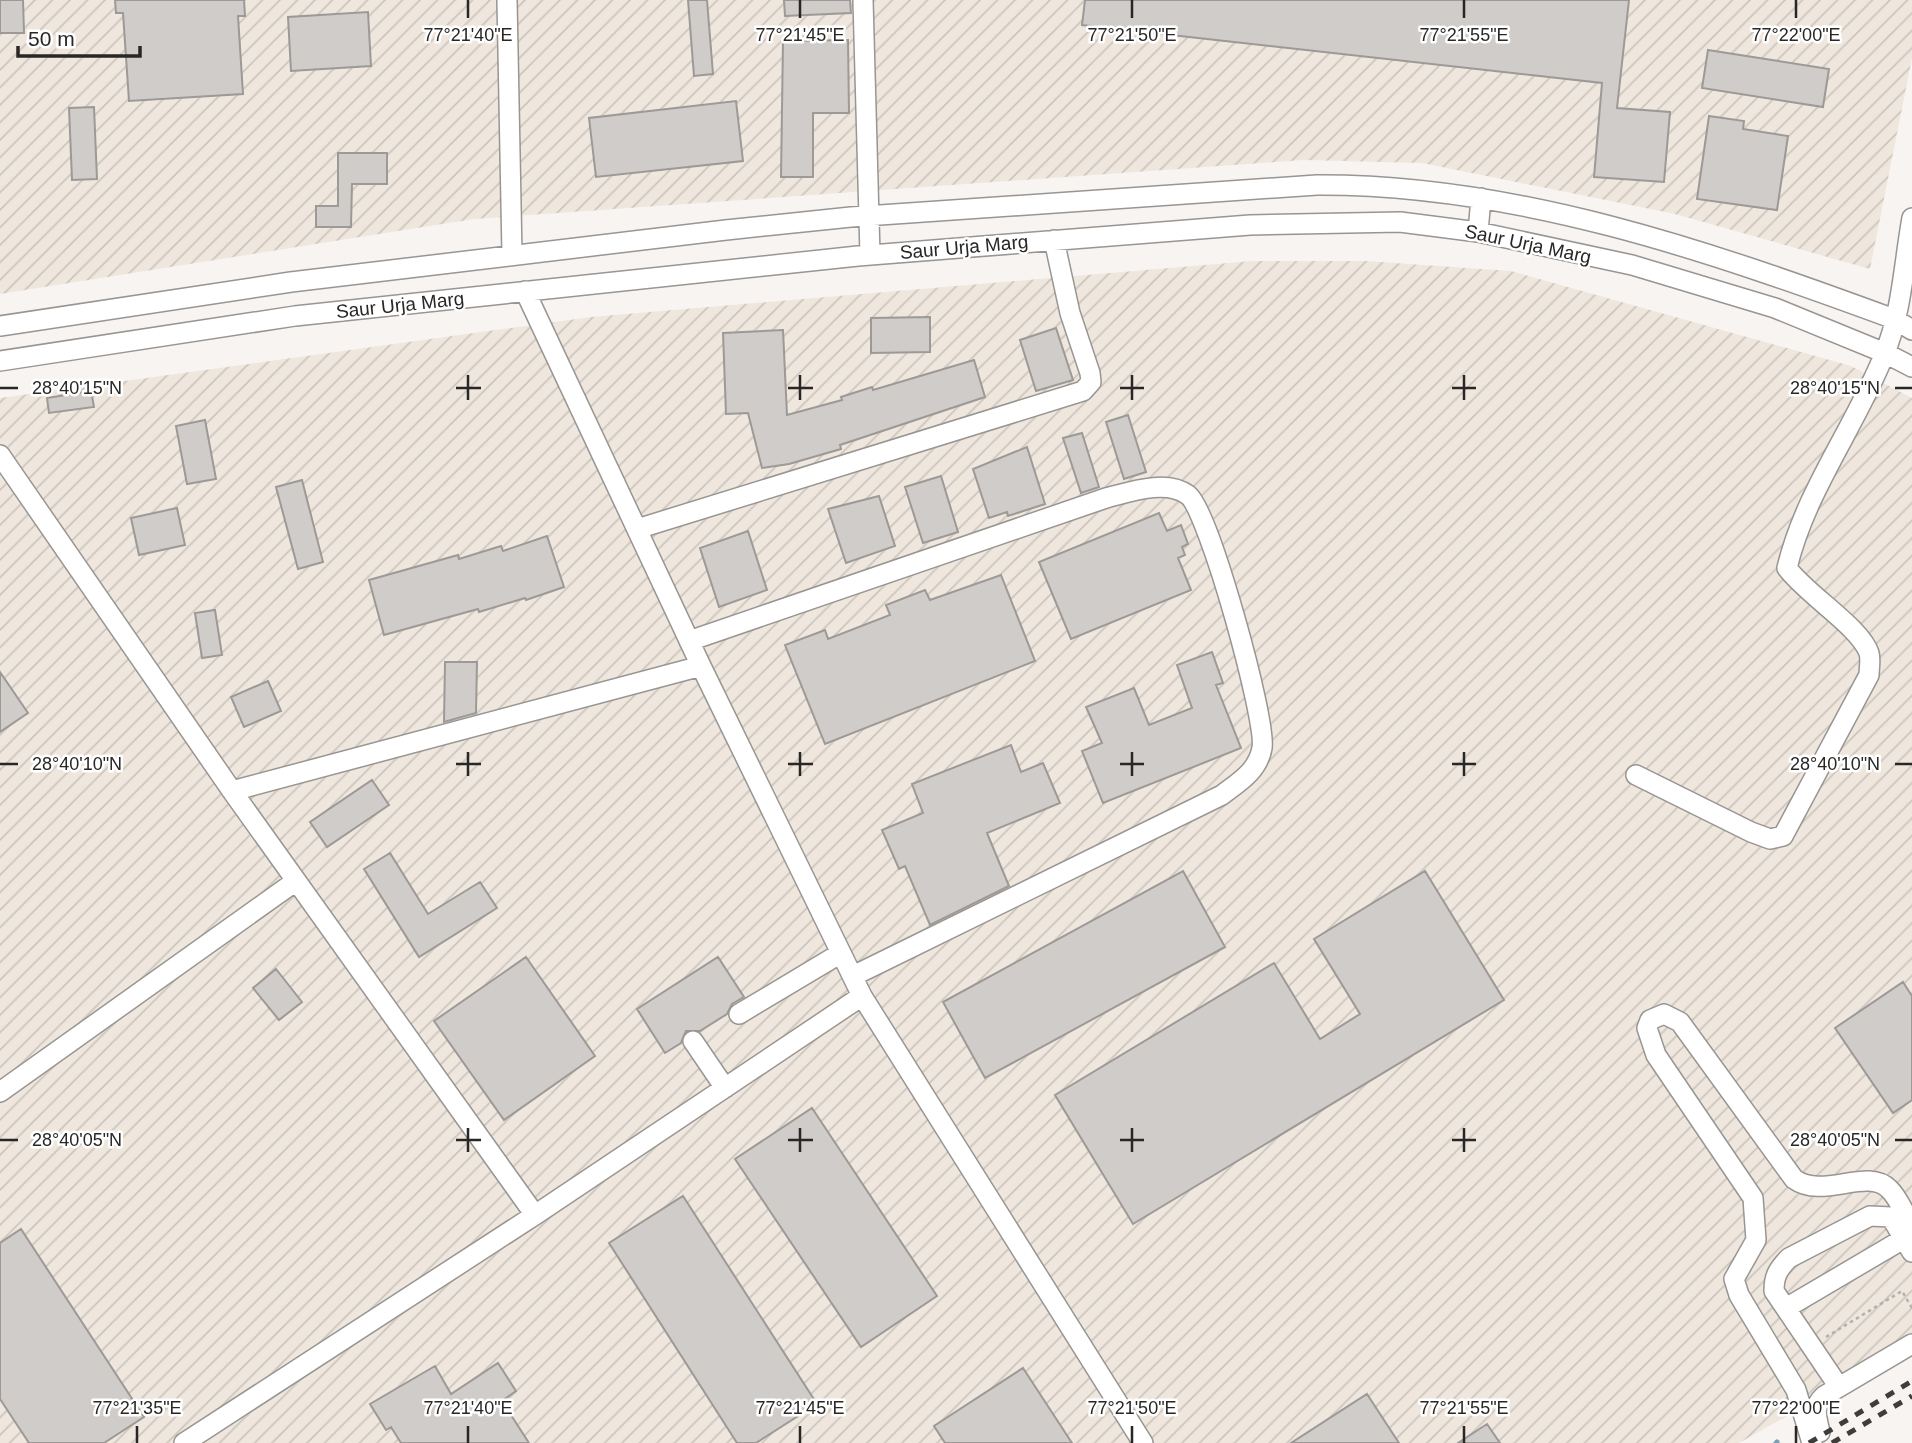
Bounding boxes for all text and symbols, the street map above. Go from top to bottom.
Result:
scale bar [18,14,140,58]
text: 77°21'40"E [423,25,513,45]
text: 77°21'45"E [755,25,845,45]
text: 77°21'50"E [1087,25,1177,45]
text: 77°21'55"E [1419,25,1509,45]
text: 77°22'00"E [1751,25,1841,45]
text: 50 m [28,27,75,50]
street label: Saur Urja Marg [1463,220,1593,268]
street label: Saur Urja Marg [899,231,1029,263]
street label: Saur Urja Marg [335,288,465,322]
text: 28°40'15"N [32,378,122,398]
text: 28°40'15"N [1790,378,1880,398]
text: 28°40'10"N [32,754,122,774]
text: 28°40'10"N [1790,754,1880,774]
text: 28°40'05"N [32,1130,122,1150]
text: 28°40'05"N [1790,1130,1880,1150]
text: 77°21'35"E [92,1398,182,1418]
text: 77°21'40"E [423,1398,513,1418]
text: 77°21'45"E [755,1398,845,1418]
text: 77°21'50"E [1087,1398,1177,1418]
text: 77°21'55"E [1419,1398,1509,1418]
text: 77°22'00"E [1751,1398,1841,1418]

